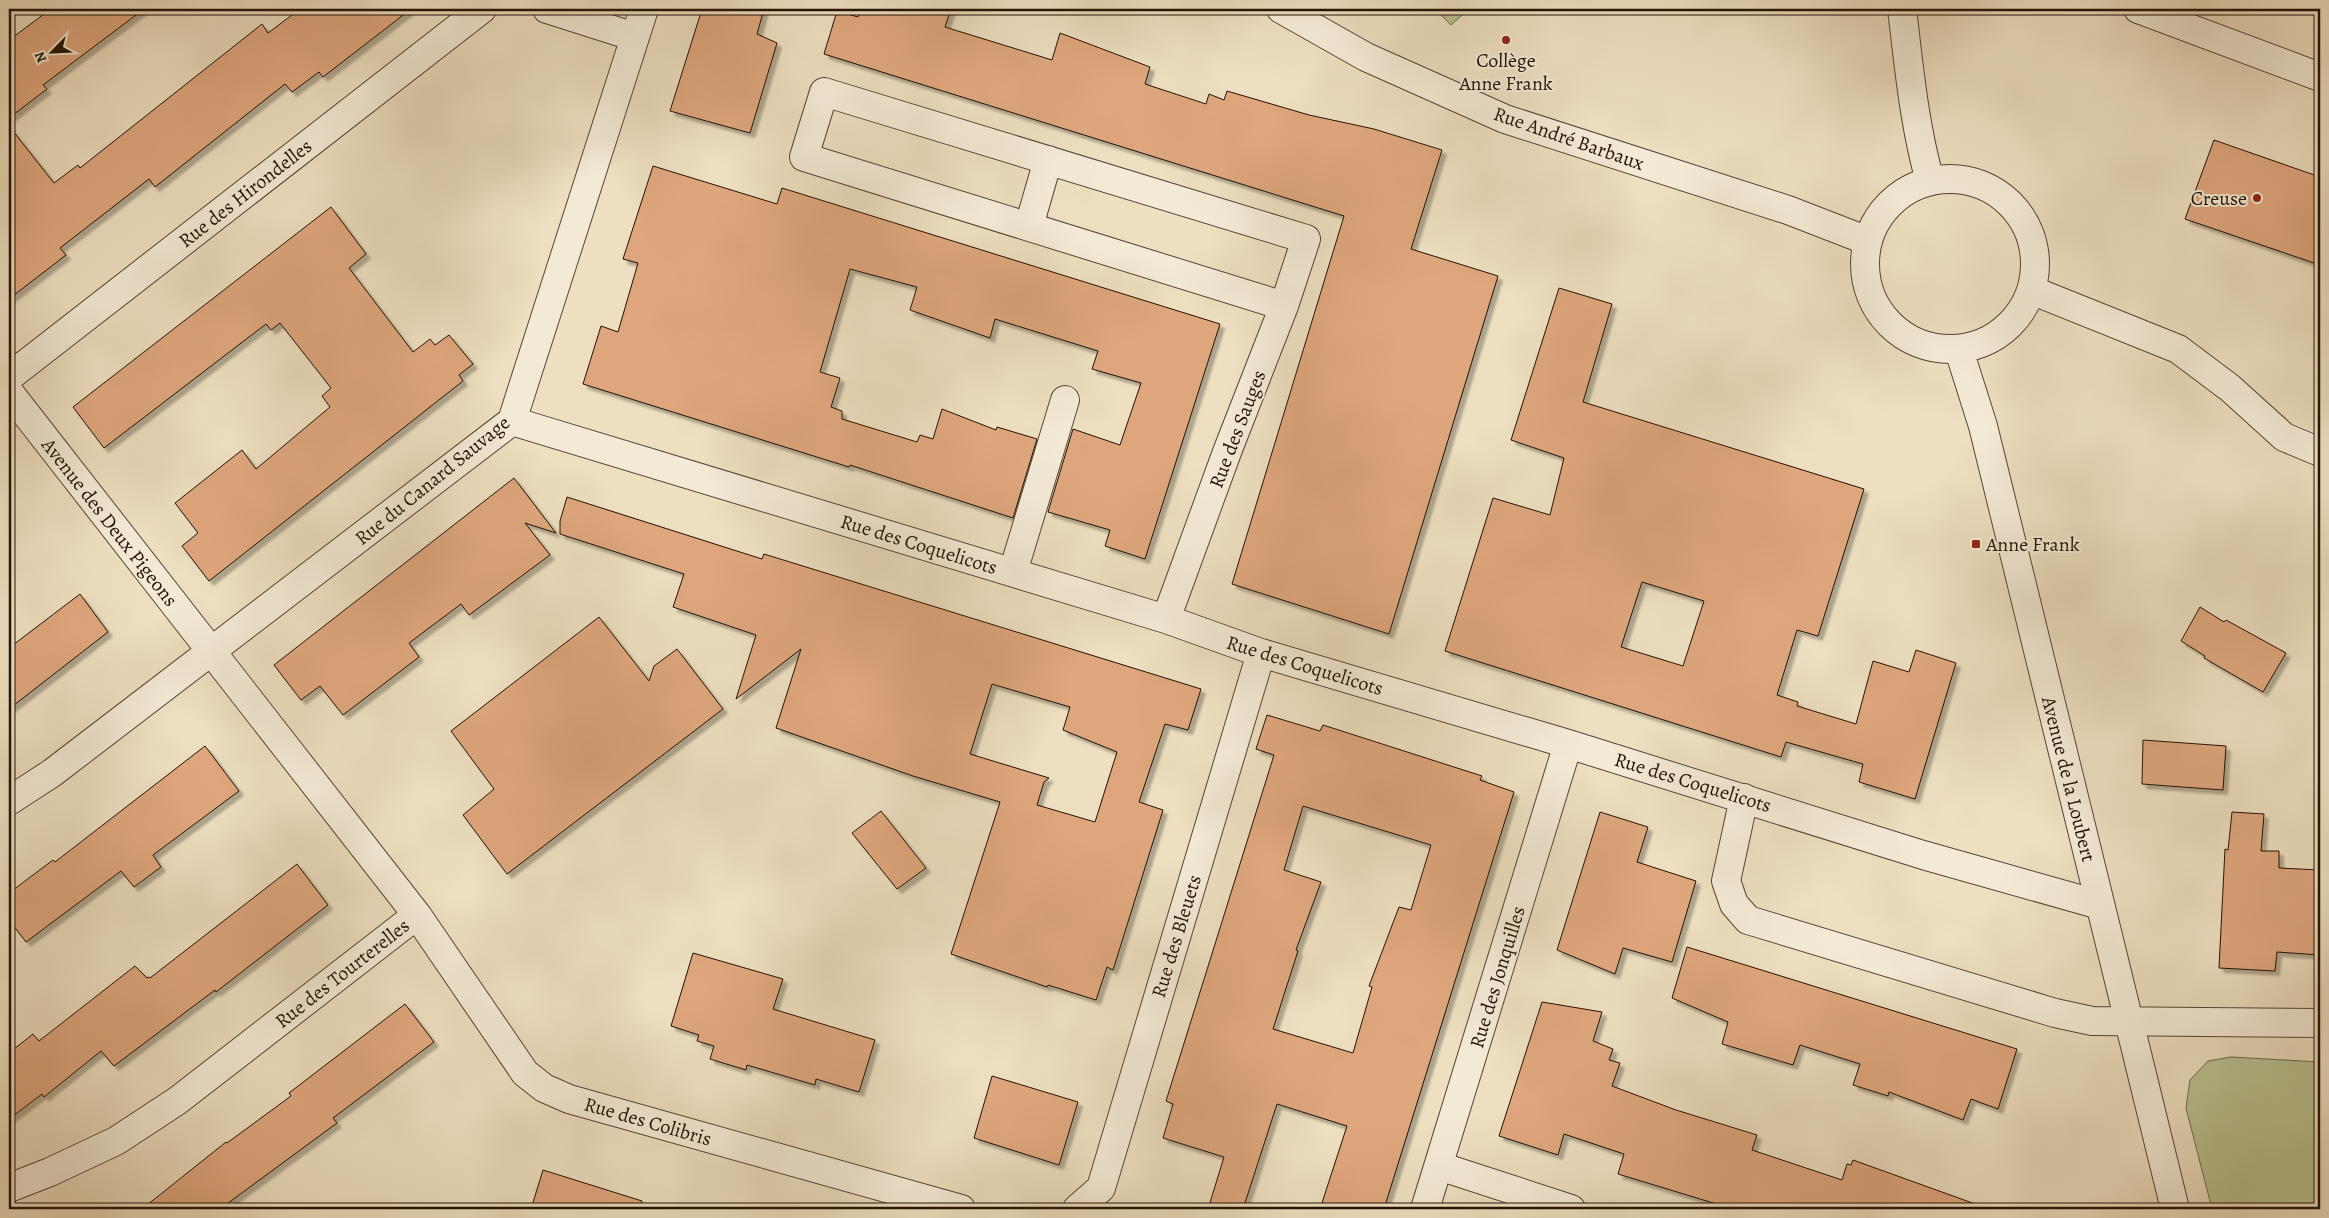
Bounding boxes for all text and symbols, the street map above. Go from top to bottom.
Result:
north arrow [28,28,78,78]
marker: Collège Anne Frank [1500,34,1512,46]
place label: Collège Anne Frank [1458,47,1553,97]
text: N [30,49,51,66]
street label: Rue André Barbaux [1490,100,1648,177]
street label: Rue des Hirondelles [173,133,318,254]
place label: Creuse [2191,185,2247,212]
marker: Creuse [2251,192,2263,204]
street label: Rue des Sauges [1203,366,1272,492]
street label: Rue du Canard Sauvage [349,409,516,551]
street label: Avenue des Deux Pigeons [35,432,184,612]
street label: Rue des Coquelicots [837,508,1001,581]
place label: Anne Frank [1985,531,2080,558]
marker: Anne Frank [1970,538,1982,550]
street label: Rue des Coquelicots [1223,629,1387,702]
street label: Avenue de la Loubert [2035,693,2102,865]
street label: Rue des Coquelicots [1611,746,1775,819]
street label: Rue des Bleuets [1145,871,1208,1001]
street label: Rue des Jonquilles [1463,903,1532,1052]
street label: Rue des Tourterelles [269,912,415,1035]
street label: Rue des Colibris [581,1090,715,1153]

